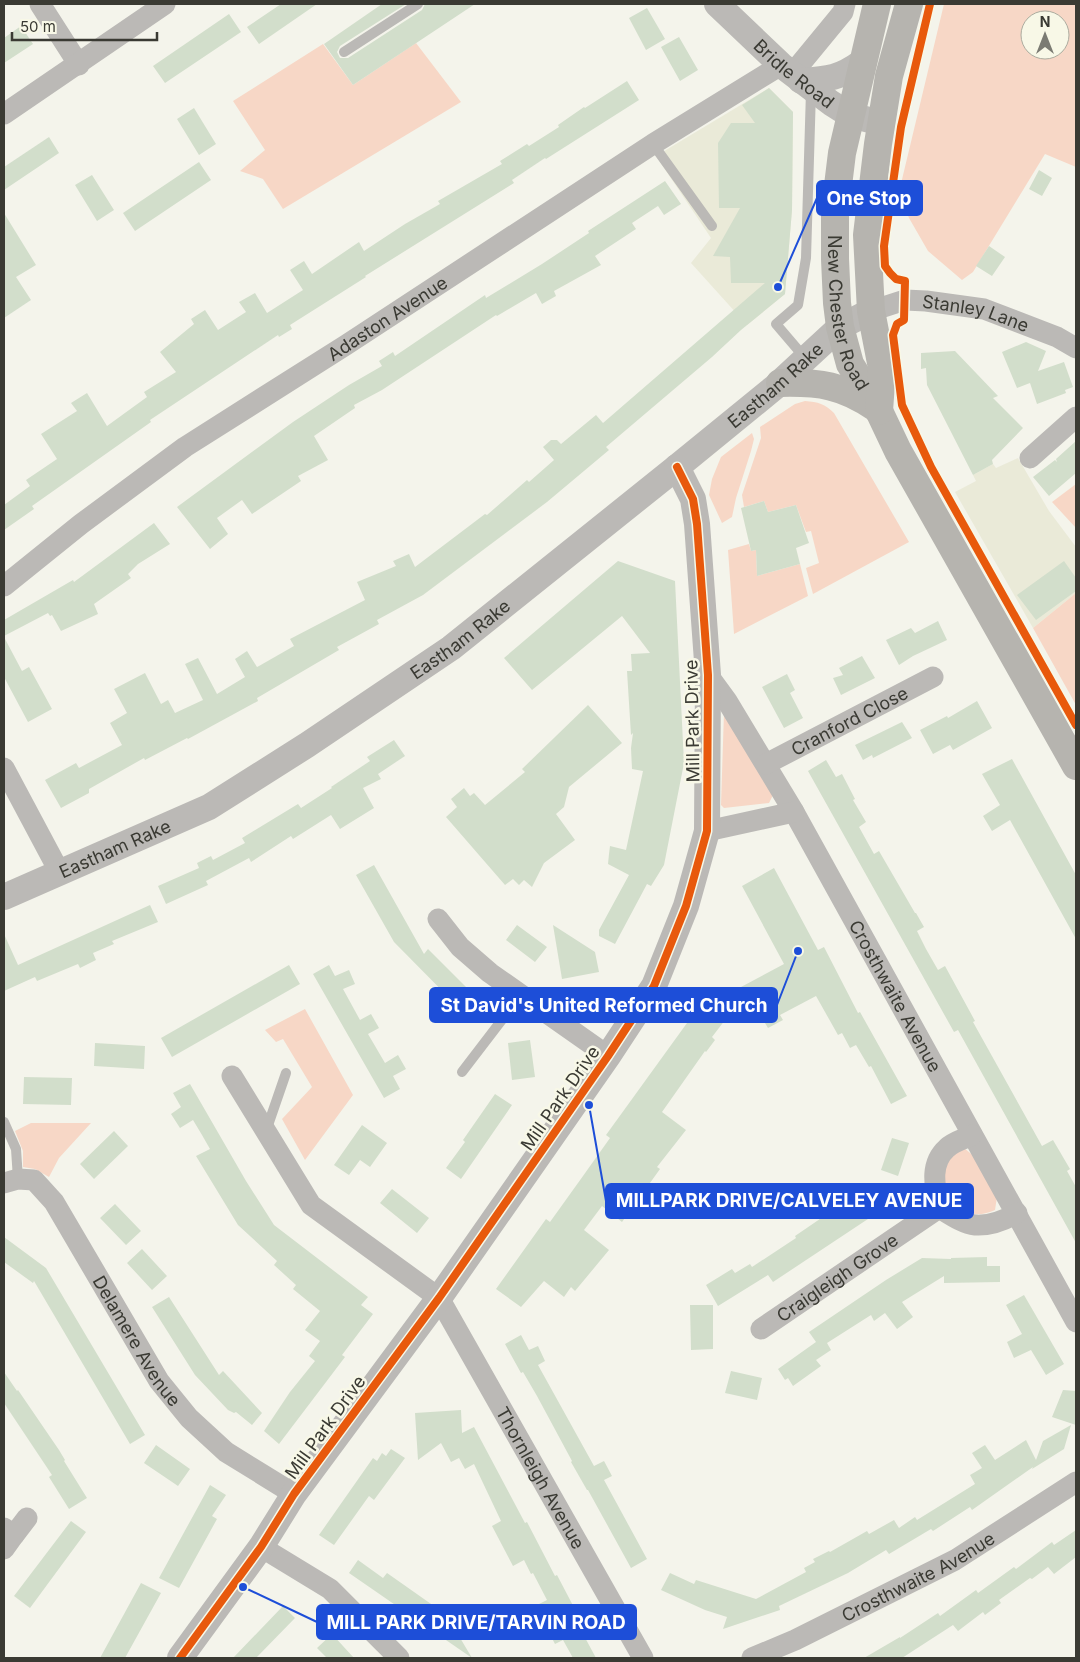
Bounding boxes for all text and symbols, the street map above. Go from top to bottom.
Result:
scale bar [12,10,158,42]
north arrow [1020,10,1070,60]
text: N [1040,13,1050,30]
text: 50 m [20,17,56,36]
street label: Bridle Road [750,34,839,112]
callout: One Stop [817,181,922,215]
text: One Stop [826,187,912,210]
street label: New Chester Road [825,235,874,394]
street label: Adaston Avenue [323,271,451,365]
street label: Stanley Lane [921,290,1032,336]
street label: Eastham Rake [723,338,827,432]
street label: Eastham Rake [406,595,514,683]
street label: Mill Park Drive [680,659,704,783]
street label: Cranford Close [788,682,911,760]
street label: Eastham Rake [56,815,174,882]
street label: Crosthwaite Avenue [845,916,946,1075]
callout: St David's United Reformed Church [430,988,777,1022]
text: St David's United Reformed Church [440,994,768,1017]
street label: Mill Park Drive [516,1042,604,1154]
callout: MILLPARK DRIVE/CALVELEY AVENUE [606,1184,973,1218]
text: MILLPARK DRIVE/CALVELEY AVENUE [616,1189,962,1212]
street label: Craigleigh Grove [772,1229,902,1326]
street label: Delamere Avenue [89,1272,185,1410]
street label: Mill Park Drive [280,1371,370,1483]
street label: Thornleigh Avenue [492,1403,589,1552]
street label: Crosthwaite Avenue [838,1527,998,1626]
callout: MILL PARK DRIVE/TARVIN ROAD [317,1605,636,1639]
text: MILL PARK DRIVE/TARVIN ROAD [326,1611,626,1634]

